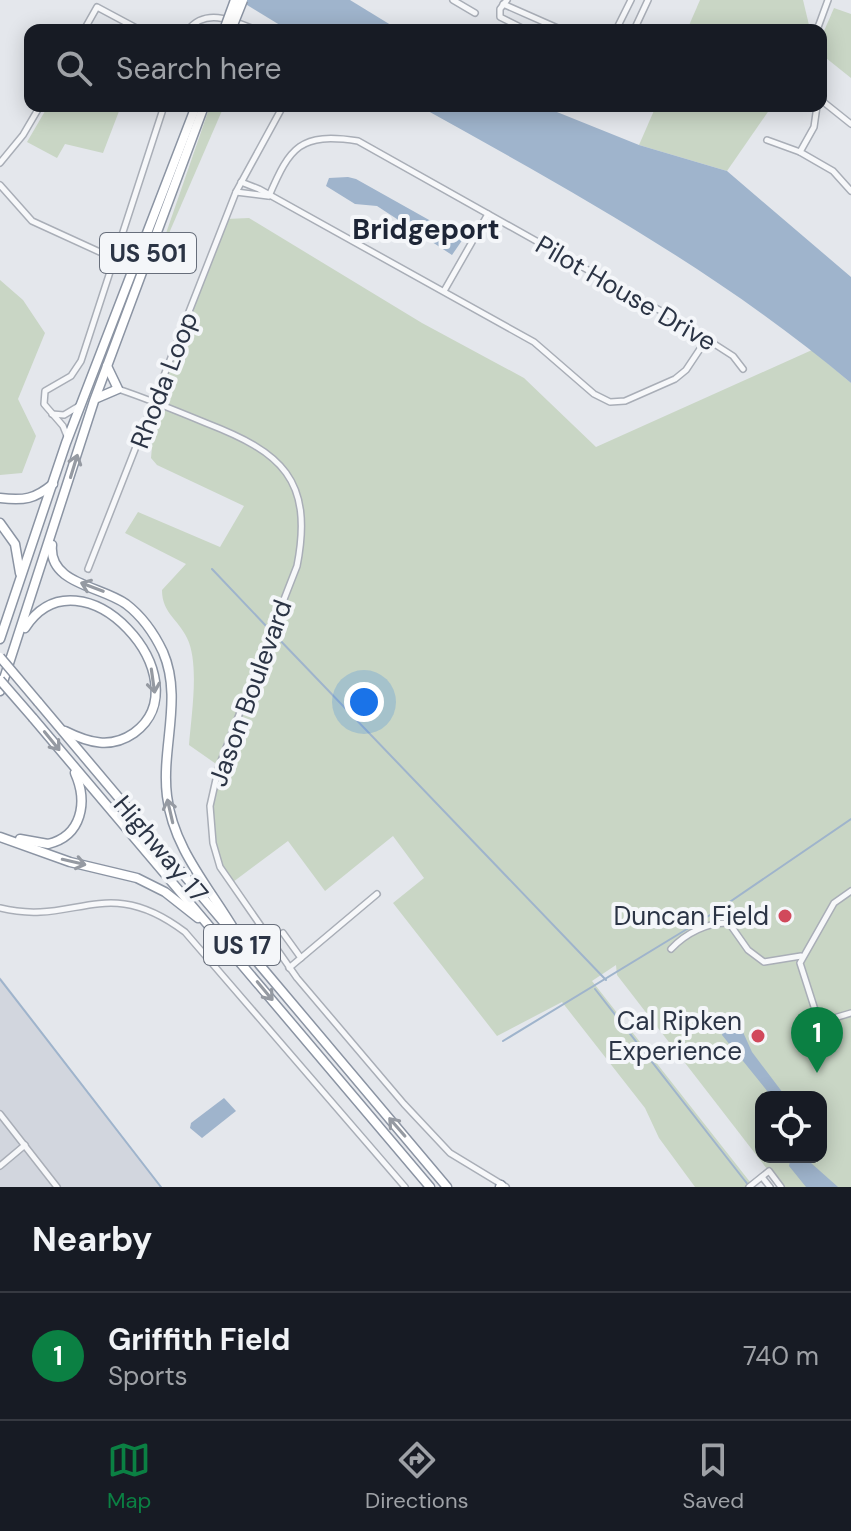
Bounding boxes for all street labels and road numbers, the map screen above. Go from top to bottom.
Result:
street label: Pilot House Drive [529,227,723,359]
road number: US 501 [100,233,196,273]
street label: Rhoda Loop [122,307,206,453]
street label: Jason Boulevard [200,595,300,791]
street label: Highway 17 [106,788,216,910]
road number: US 17 [204,925,280,965]

